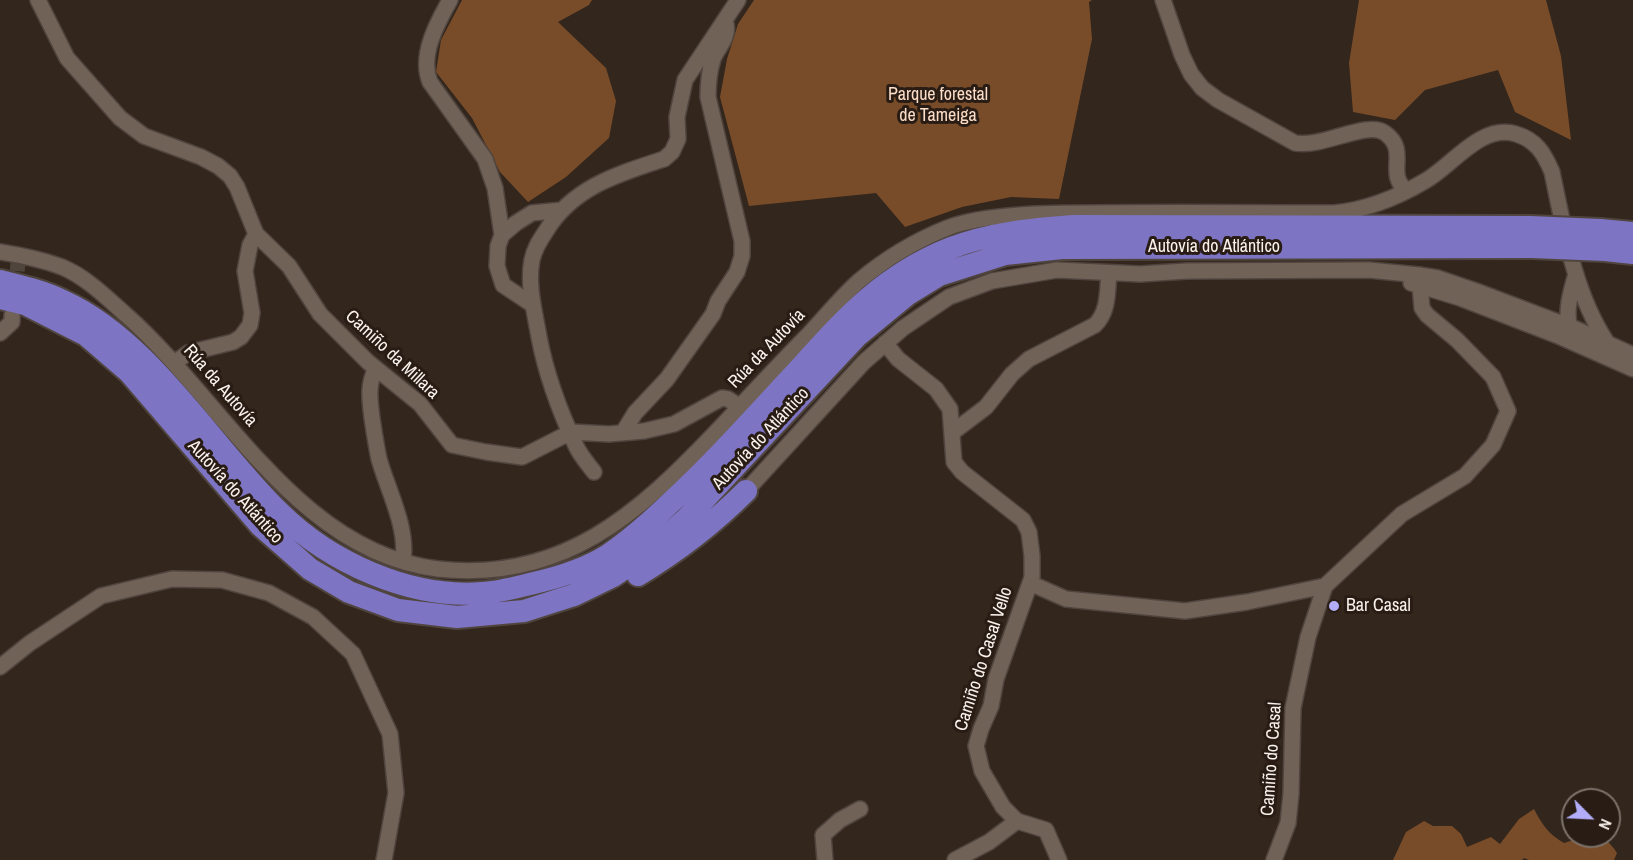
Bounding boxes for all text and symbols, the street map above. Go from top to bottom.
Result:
park label: Parque forestal de Tameiga [888,84,988,127]
street label: Autovía do Atlántico [1148,236,1280,258]
street label: Rúa da Autovía [724,305,810,393]
street label: Camiño da Millara [341,306,443,404]
street label: Rúa da Autovía [178,341,262,431]
street label: Autovía do Atlántico [708,383,814,495]
street label: Autovía do Atlántico [183,436,287,548]
street label: Camiño do Casal Vello [951,584,1017,734]
place label: Bar Casal [1346,595,1411,617]
marker: Bar Casal [1327,599,1341,613]
street label: Camiño do Casal [1257,701,1287,817]
north arrow [1561,788,1621,848]
text: N [1594,816,1618,833]

